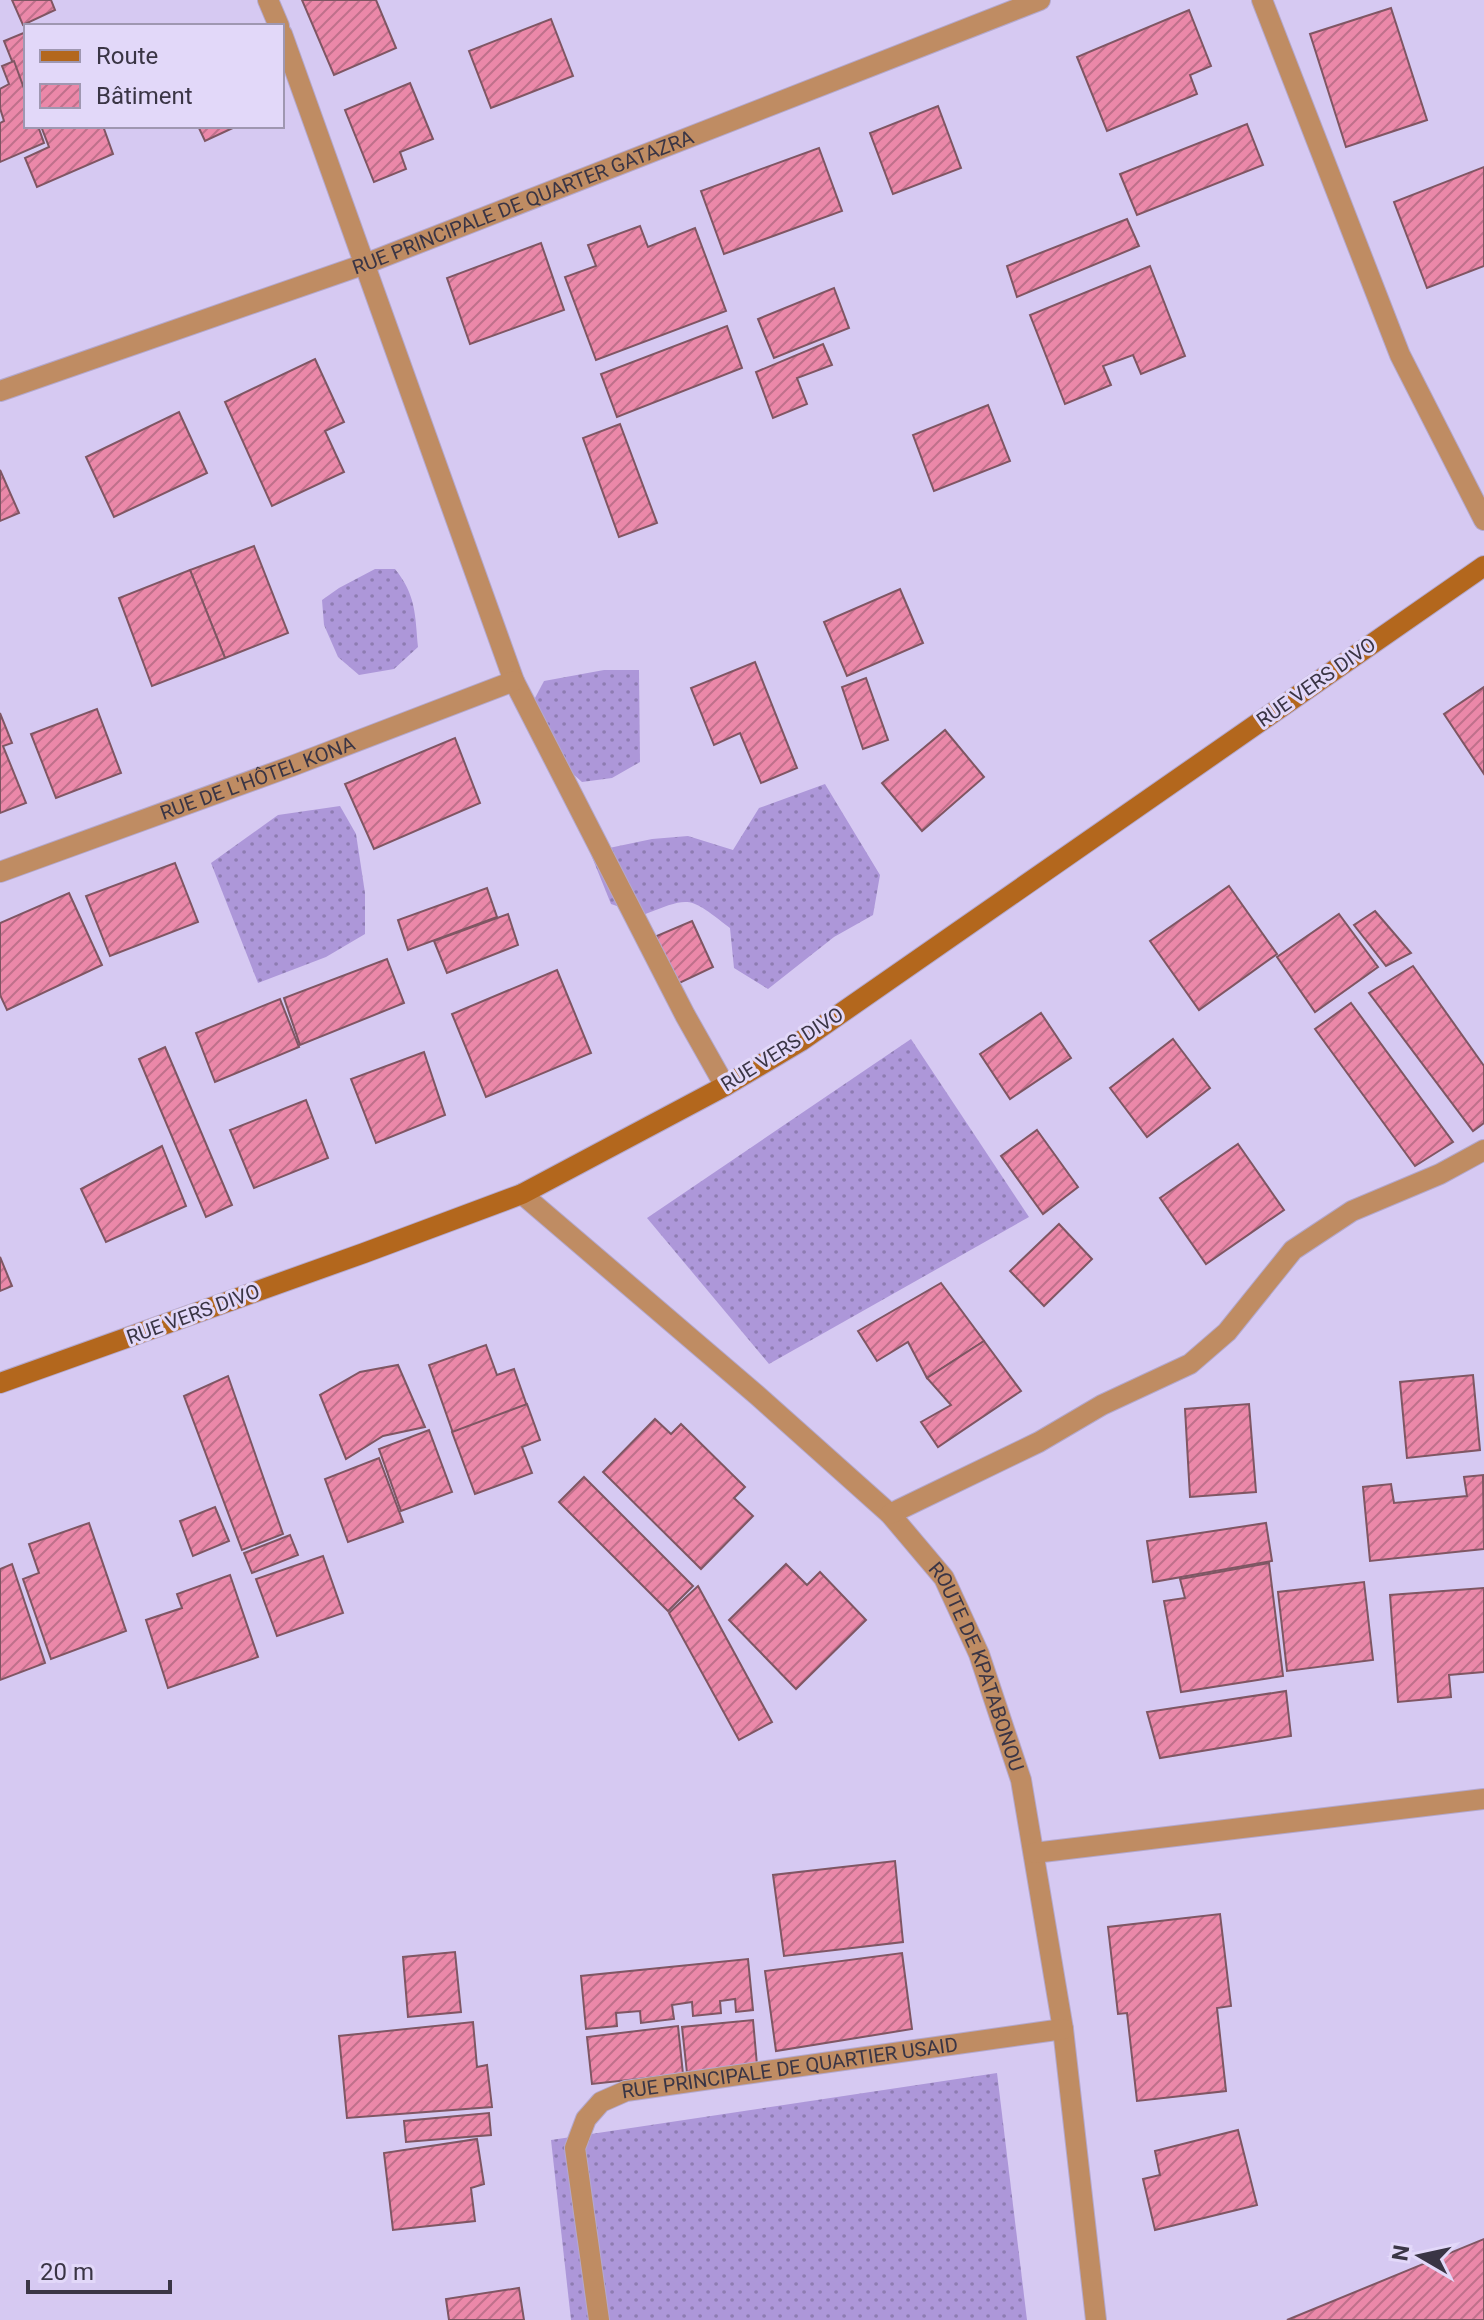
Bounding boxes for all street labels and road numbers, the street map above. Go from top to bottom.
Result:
street label: RUE PRINCIPALE DE QUARTER GATAZRA [349,125,697,280]
street label: RUE VERS DIVO [1252,632,1380,732]
street label: RUE DE L'HÔTEL KONA [157,731,358,825]
street label: RUE VERS DIVO [716,1002,848,1096]
street label: RUE VERS DIVO [123,1279,263,1349]
street label: ROUTE DE KPATABONOU [924,1557,1029,1774]
street label: RUE PRINCIPALE DE QUARTIER USAID [620,2032,959,2103]

